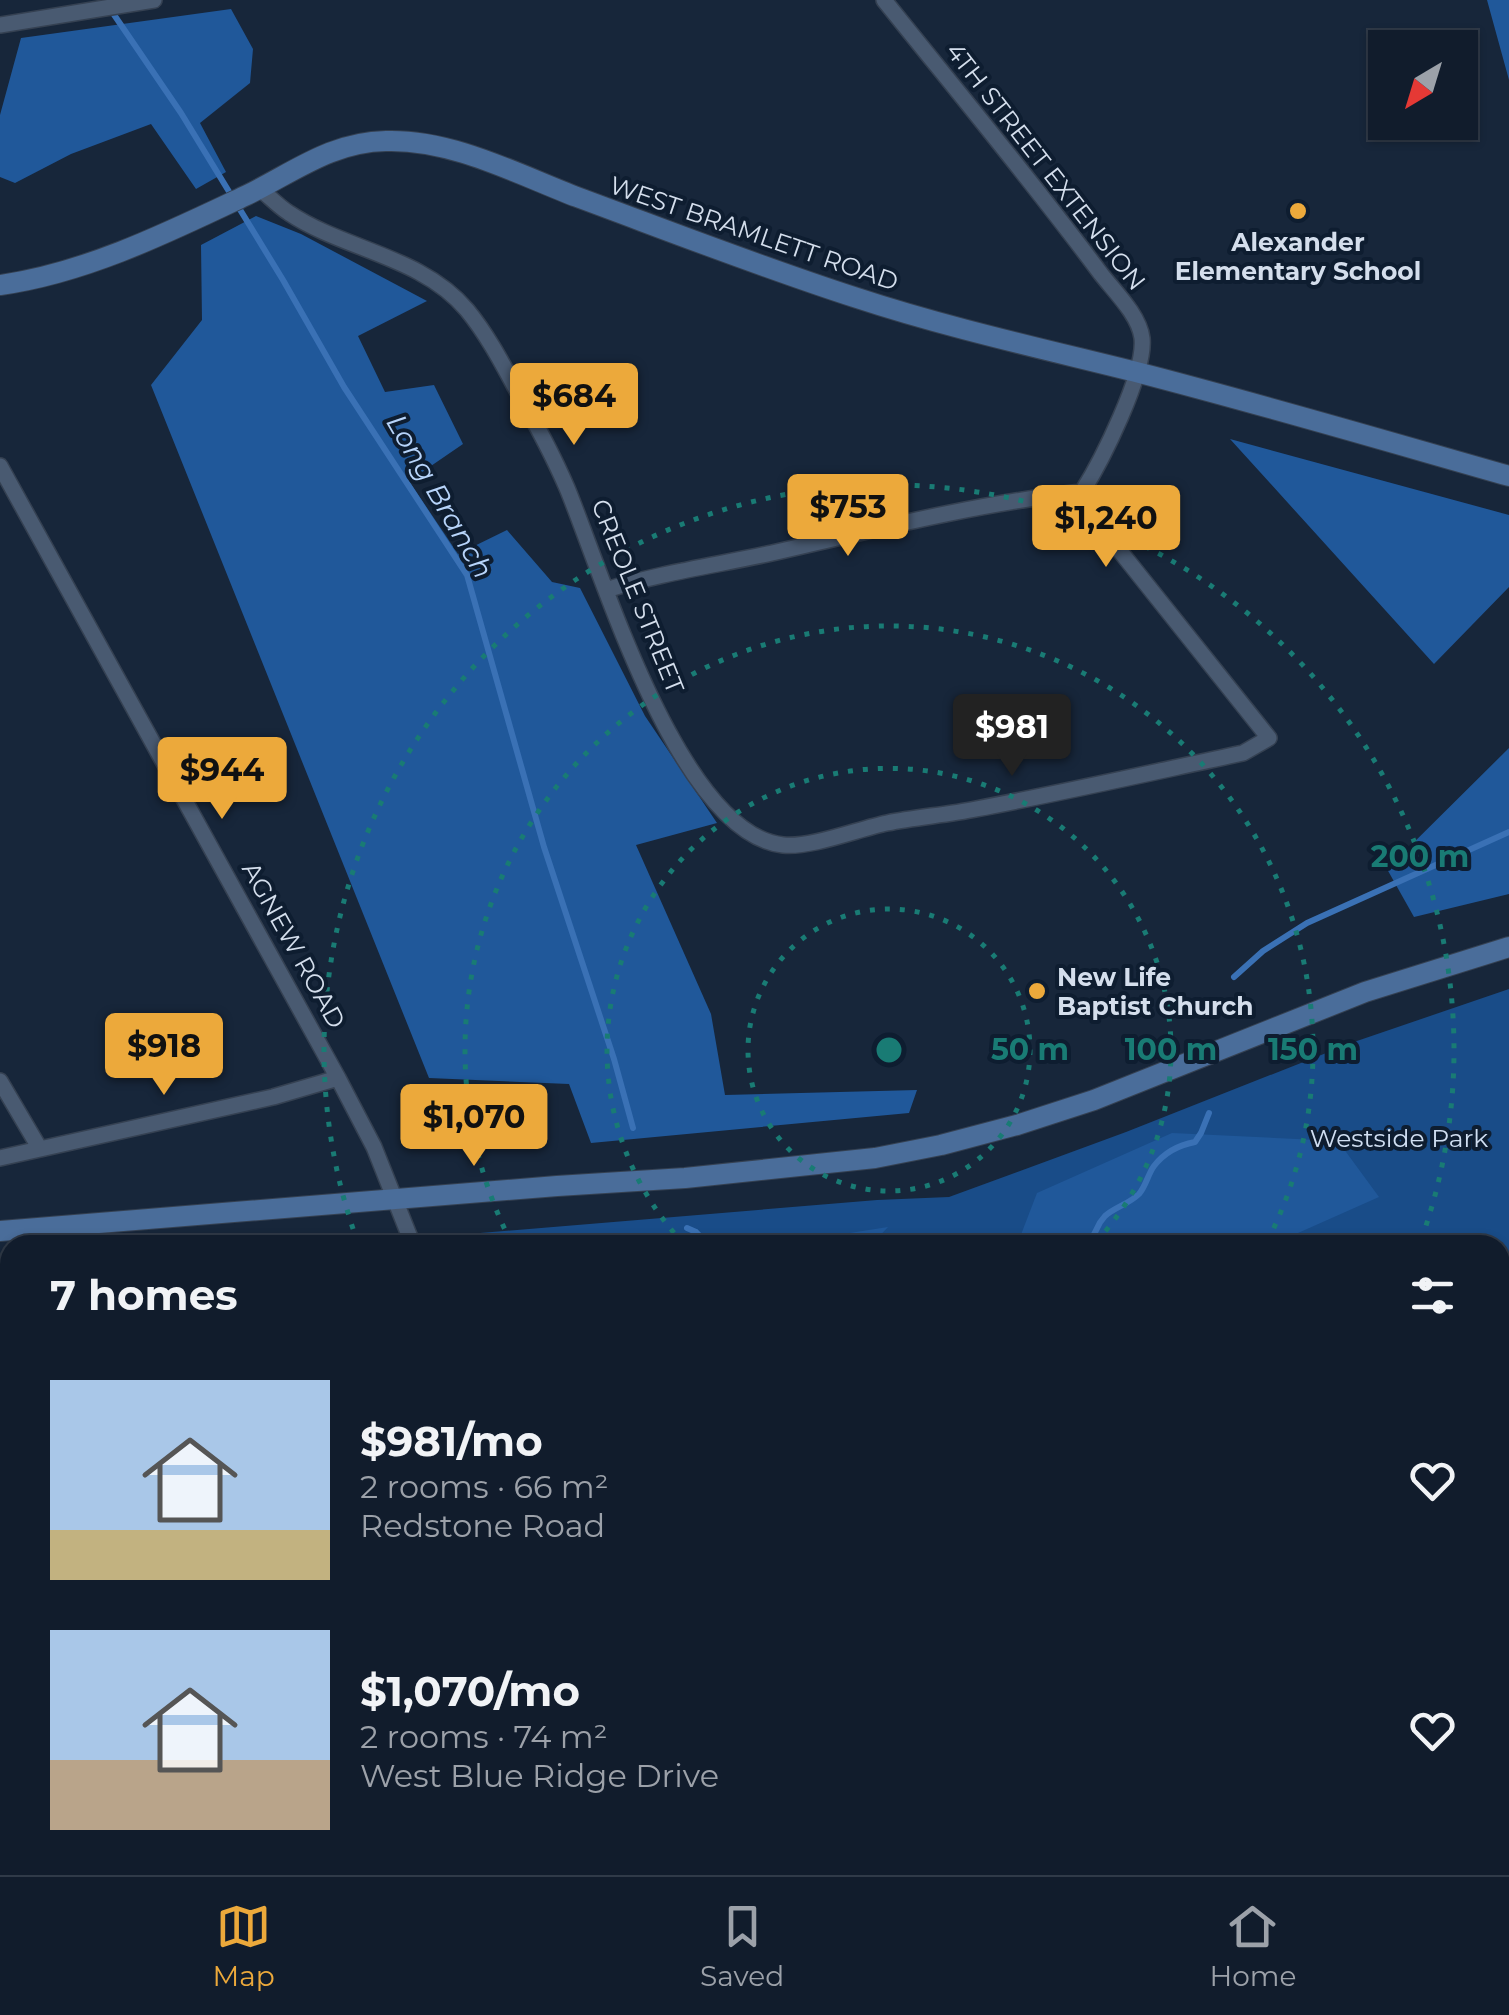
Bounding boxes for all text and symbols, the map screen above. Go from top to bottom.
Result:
north arrow [1368,30,1478,140]
map controls [1368,30,1478,140]
street label: 4TH STREET EXTENSION [940,36,1152,296]
street label: WEST BRAMLETT ROAD [606,169,902,297]
marker: Alexander Elementary School [1287,200,1309,222]
place label: Alexander Elementary School [1175,227,1421,286]
pin: $684 [515,363,633,448]
text: $684 [532,376,616,415]
water label: Long Branch [379,408,501,584]
pin: $753 [789,474,907,559]
pin: $1,240 [1025,485,1187,570]
text: $753 [809,487,887,526]
street label: CREOLE STREET [585,495,691,698]
text: $1,240 [1054,498,1158,537]
pin: $981 [953,694,1071,779]
text: $981 [975,707,1049,746]
pin: $944 [163,737,281,822]
text: $944 [180,750,264,789]
text: 200 m [1371,838,1469,875]
street label: AGNEW ROAD [236,857,352,1033]
place label: New Life Baptist Church [1057,962,1254,1021]
marker: New Life Baptist Church [1026,980,1048,1002]
pin: $918 [105,1013,223,1098]
text: $918 [127,1026,201,1065]
text: 50 m [991,1031,1069,1068]
text: 100 m [1125,1031,1217,1068]
text: 150 m [1268,1031,1358,1068]
centre of rings [871,1032,907,1068]
pin: $1,070 [393,1084,555,1169]
text: $1,070 [422,1097,526,1136]
park label: Westside Park [1310,1123,1488,1153]
icon: filters [1405,1268,1460,1323]
text: 7 homes [50,1269,238,1321]
text: $981/mo [360,1415,543,1467]
icon: home [130,1420,250,1540]
icon: heart [1405,1453,1460,1508]
text: 2 rooms · 66 m² [360,1467,609,1506]
text: Redstone Road [360,1506,605,1545]
text: $1,070/mo [360,1665,580,1717]
icon: home [130,1670,250,1790]
icon: heart [1405,1703,1460,1758]
text: 2 rooms · 74 m² [360,1717,608,1756]
text: West Blue Ridge Drive [360,1756,719,1795]
tab: Map [213,1899,275,1993]
tab: Saved [700,1899,784,1993]
tab: Home [1209,1899,1296,1993]

